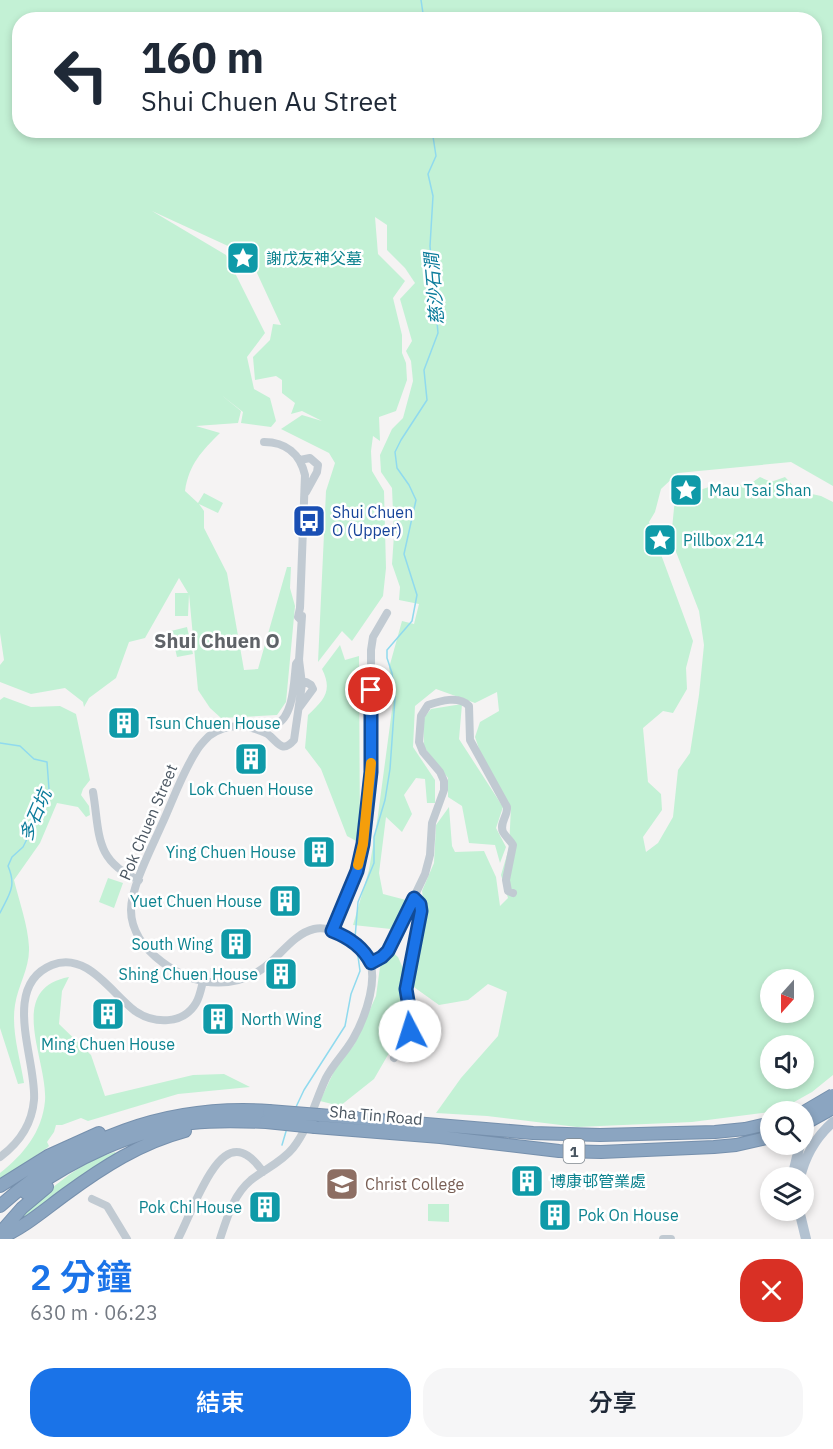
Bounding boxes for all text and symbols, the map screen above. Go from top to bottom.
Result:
text: 160 m [141,30,264,85]
icon: left [42,36,120,114]
text: Shui Chuen Au Street [141,83,398,118]
place icon: 謝戊友神父墓 [225,240,261,276]
place label: 謝戊友神父墓 [266,248,362,268]
water label: 慈沙石澗 [419,249,449,326]
place icon: Mau Tsai Shan [668,472,704,508]
place label: Mau Tsai Shan [709,480,812,500]
place label: Shui Chuen O (Upper) [332,502,413,540]
bus stop icon: Shui Chuen O (Upper) [291,503,327,539]
place icon: Pillbox 214 [642,522,678,558]
place label: Pillbox 214 [683,530,764,550]
district label: Shui Chuen O [154,627,280,654]
pin [345,664,396,715]
icon: arrive [354,673,387,706]
building icon: Tsun Chuen House [106,705,142,741]
place label: Tsun Chuen House [147,713,281,733]
building icon: Lok Chuen House [233,741,269,777]
street label: Pok Chuen Street [115,761,181,883]
place label: Lok Chuen House [189,779,314,799]
water label: 多石坑 [14,783,57,844]
building icon: Ying Chuen House [301,834,337,870]
place label: Ying Chuen House [166,842,296,862]
building icon: Yuet Chuen House [267,883,303,919]
place label: Yuet Chuen House [130,891,262,911]
building icon: South Wing [218,926,254,962]
place label: South Wing [131,934,214,954]
building icon: Shing Chuen House [263,956,299,992]
place label: Shing Chuen House [119,964,258,984]
north arrow [760,969,814,1023]
map controls [760,969,814,1221]
building icon: Ming Chuen House [90,996,126,1032]
position arrow [378,999,442,1063]
building icon: North Wing [200,1001,236,1037]
place label: North Wing [241,1009,322,1029]
place label: Ming Chuen House [41,1034,175,1054]
button: sound [760,1035,814,1089]
street label: Sha Tin Road [329,1101,423,1129]
button: search [760,1101,814,1155]
road number: 1 [564,1139,584,1163]
building icon: 博康邨管業處 [509,1163,545,1199]
school or university icon: Christ College [324,1166,360,1202]
button: layers [760,1167,814,1221]
place label: 博康邨管業處 [550,1171,646,1191]
place label: Christ College [365,1174,465,1194]
building icon: Pok Chi House [247,1189,283,1225]
place label: Pok Chi House [139,1197,242,1217]
building icon: Pok On House [537,1197,573,1233]
place label: Pok On House [578,1205,679,1225]
text: 2 分鐘 [30,1253,132,1300]
button: close [740,1259,803,1322]
text: 630 m · 06:23 [30,1299,158,1326]
button: 結束 [30,1368,411,1437]
button: 分享 [423,1368,803,1437]

